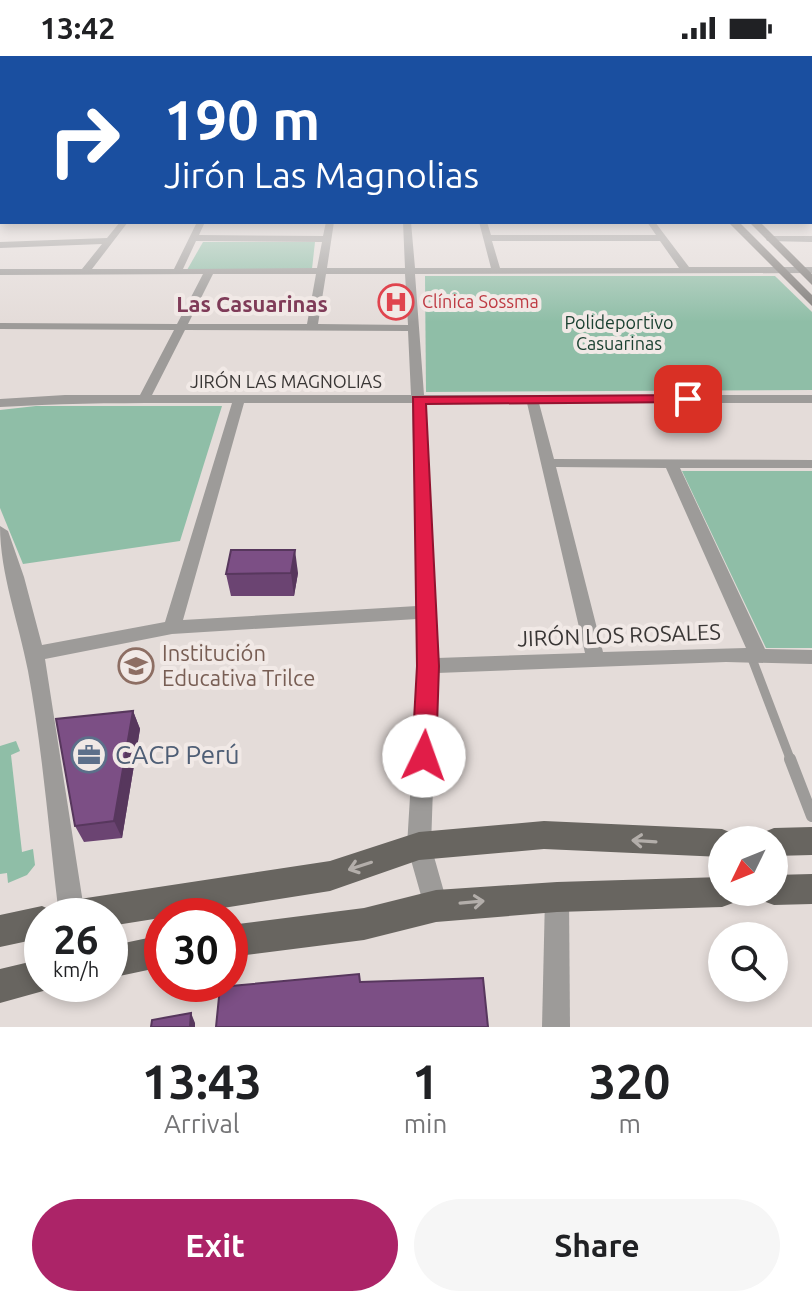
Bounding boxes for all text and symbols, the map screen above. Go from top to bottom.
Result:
text: 13:42 [40,11,115,45]
icon: right [32,88,136,192]
text: 190 m [164,88,320,151]
text: Jirón Las Magnolias [164,154,479,195]
hospital icon: Clínica Sossma [377,283,415,321]
district label: Las Casuarinas [176,291,328,316]
place label: Clínica Sossma [422,291,539,311]
park label: Polideportivo Casuarinas [564,312,674,353]
pin [654,365,722,433]
street label: JIRÓN LAS MAGNOLIAS [190,370,382,391]
icon: arrive [666,377,710,421]
street label: JIRÓN LOS ROSALES [517,617,721,651]
place label: Institución Educativa Trilce [162,640,315,690]
school or university icon: Institución Educativa Trilce [117,647,155,685]
position arrow [382,714,466,798]
office icon: CACP Perú [70,736,108,774]
place label: CACP Perú [115,740,240,769]
north arrow [708,826,788,906]
map controls [708,826,788,1002]
one-way arrow [631,833,658,848]
one-way arrow [348,859,373,874]
one-way arrow [459,895,485,910]
speed limit sign: 30 [144,898,248,1002]
text: 26 [53,917,99,962]
button: search [708,922,788,1002]
text: km/h [53,958,99,981]
text: 13:43 [142,1054,262,1108]
text: 1 [412,1054,439,1108]
text: 320 [589,1054,670,1108]
text: Arrival [164,1109,240,1138]
text: min [404,1109,447,1138]
text: m [618,1109,641,1138]
button: Exit [32,1199,398,1291]
button: Share [414,1199,780,1291]

